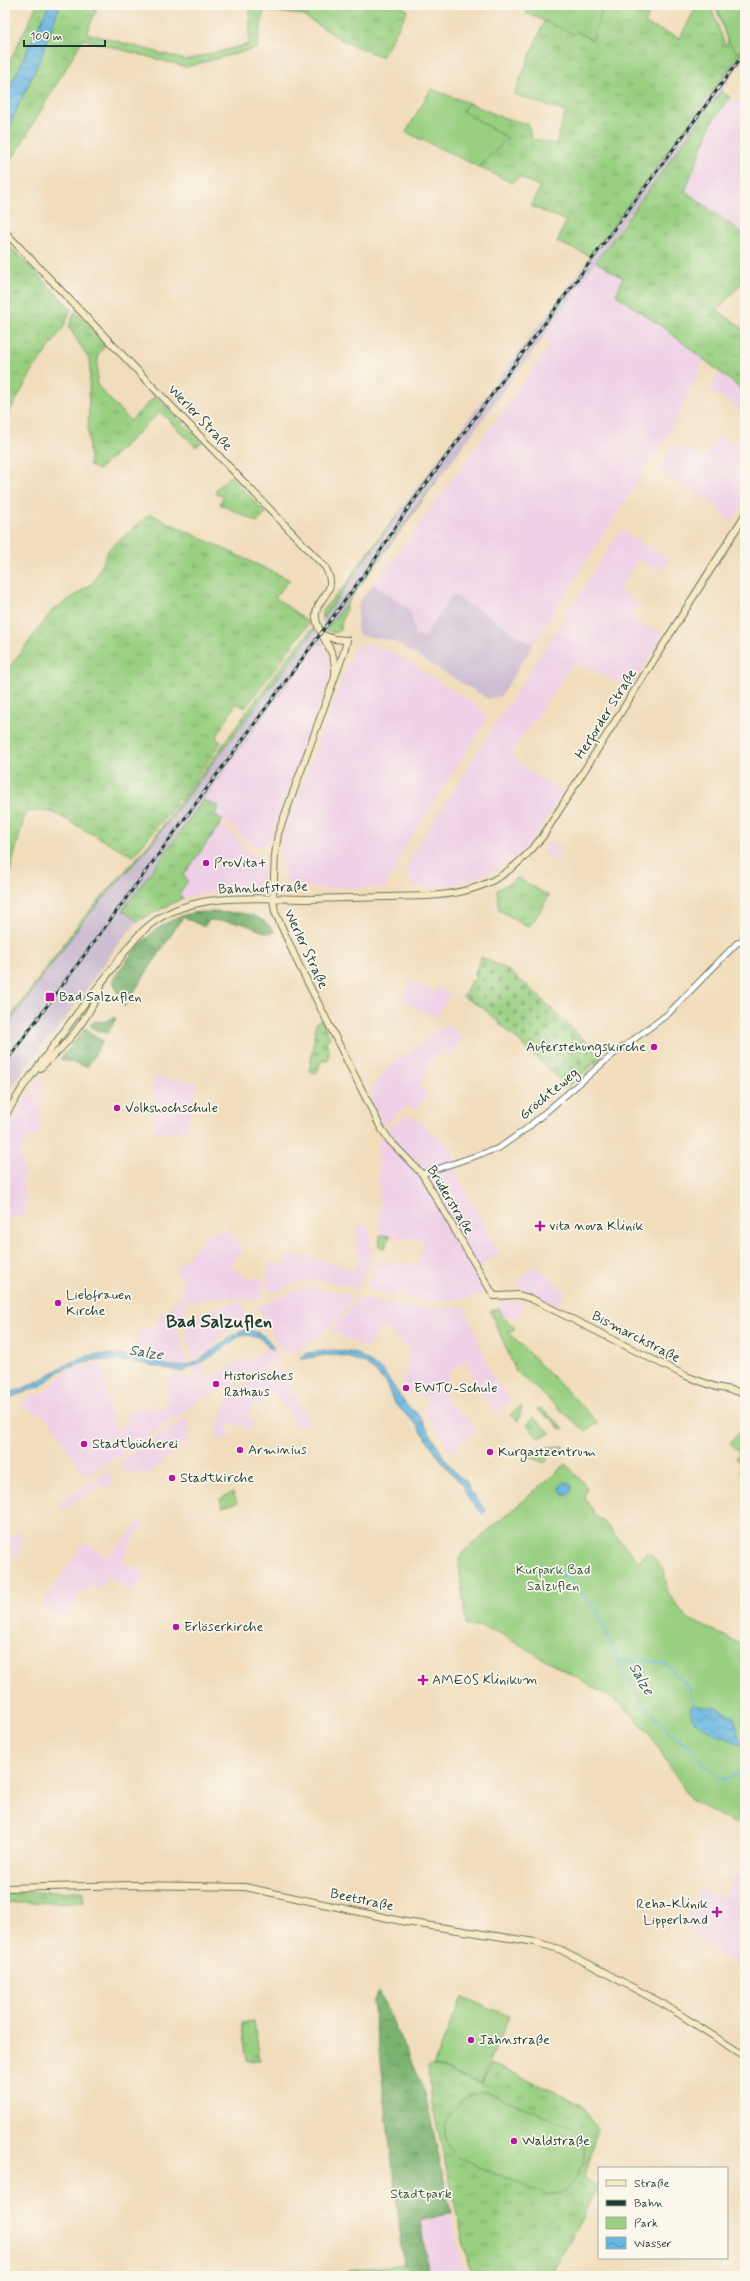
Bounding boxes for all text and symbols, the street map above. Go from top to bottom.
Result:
scale bar [24,22,105,48]
text: 100 m [30,29,62,45]
street label: Werler Straße [164,381,236,455]
street label: Herforder Straße [571,665,643,764]
place label: ProVita+ [214,854,267,872]
marker: ProVita+ [201,858,211,868]
street label: Bahnhofstraße [218,877,308,899]
street label: Werler Straße [280,906,332,992]
place label: Bad Salzuflen [59,988,142,1006]
marker: Bad Salzuflen [44,991,56,1003]
place label: Auferstehungskirche [526,1038,646,1057]
marker: Auferstehungskirche [649,1042,659,1052]
street label: Gröchteweg [516,1064,583,1125]
place label: Volkshochschule [125,1099,218,1117]
marker: Volkshochschule [112,1103,122,1113]
street label: Brüderstraße [422,1162,478,1238]
place label: vita nova Klinik [549,1217,643,1235]
marker: vita nova Klinik [534,1220,546,1232]
place label: Liebfrauen Kirche [66,1286,131,1320]
marker: Liebfrauen Kirche [53,1298,63,1308]
street label: Bismarckstraße [589,1307,683,1367]
district label: Bad Salzuflen [166,1310,272,1334]
water label: Salze [128,1340,166,1366]
place label: Historisches Rathaus [224,1367,293,1401]
marker: Historisches Rathaus [211,1379,221,1389]
place label: EWTO-Schule [414,1379,498,1397]
marker: EWTO-Schule [401,1383,411,1393]
place label: Stadtbücherei [92,1435,178,1453]
marker: Stadtbücherei [79,1439,89,1449]
place label: Arminius [248,1441,307,1459]
place label: Kurgastzentrum [498,1443,596,1462]
marker: Arminius [235,1445,245,1455]
marker: Kurgastzentrum [485,1447,495,1457]
place label: Stadtkirche [180,1469,254,1487]
marker: Stadtkirche [167,1473,177,1483]
park label: Kurpark Bad Salzuflen [516,1561,590,1595]
place label: Erlöserkirche [184,1618,263,1636]
marker: Erlöserkirche [171,1622,181,1632]
water label: Salze [624,1659,659,1700]
place label: AMEOS Klinikum [432,1671,538,1689]
marker: AMEOS Klinikum [417,1674,429,1686]
street label: Beetstraße [329,1884,396,1916]
place label: Reha-Klinik Lipperland [636,1895,708,1929]
marker: Reha-Klinik Lipperland [711,1906,723,1918]
place label: Jahnstraße [479,2031,550,2049]
marker: Jahnstraße [466,2035,476,2045]
place label: Waldstraße [522,2132,590,2150]
marker: Waldstraße [509,2136,519,2146]
legend [598,2167,728,2259]
text: Straße [634,2176,669,2192]
park label: Stadtpark [390,2185,452,2203]
text: Bahn [634,2196,664,2212]
text: Park [634,2216,658,2232]
text: Wasser [634,2236,672,2252]

